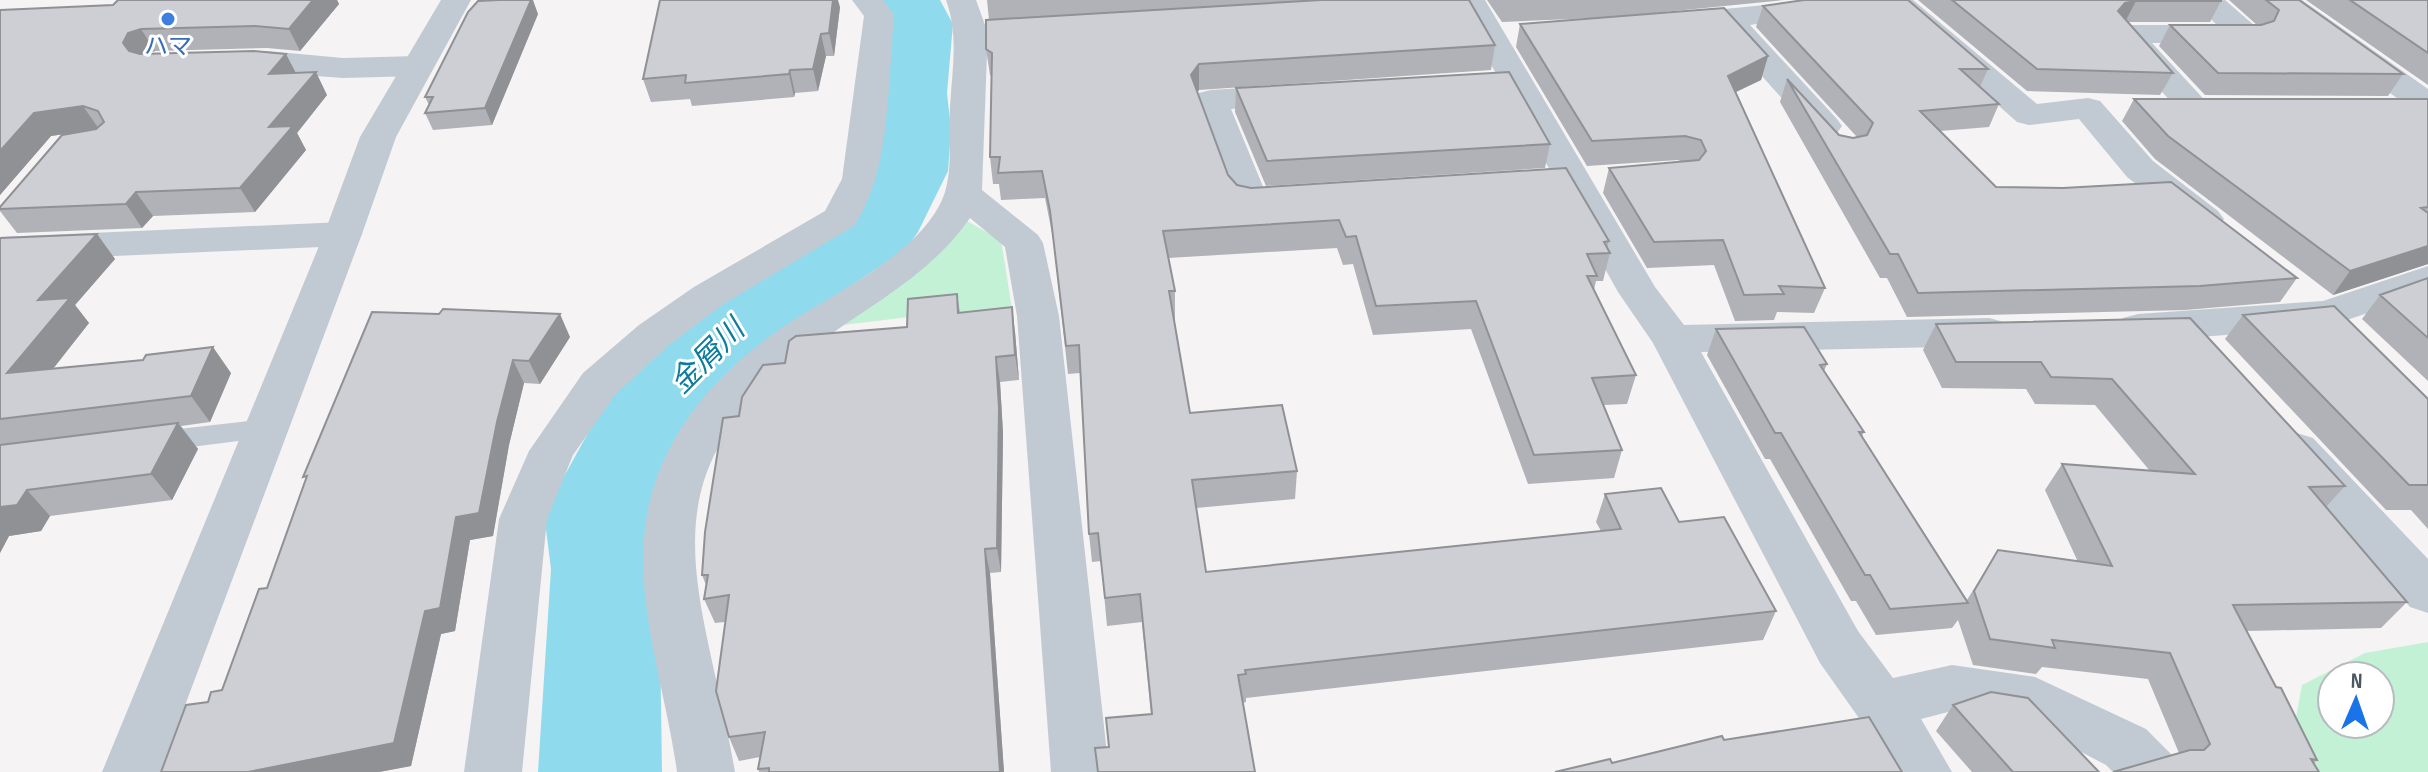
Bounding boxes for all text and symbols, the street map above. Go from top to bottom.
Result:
marker: ハマ [159,10,177,28]
place label: ハマ [144,32,192,61]
water label: 金屑川 [663,310,754,401]
north arrow [2316,660,2396,740]
text: N [2350,668,2363,695]

